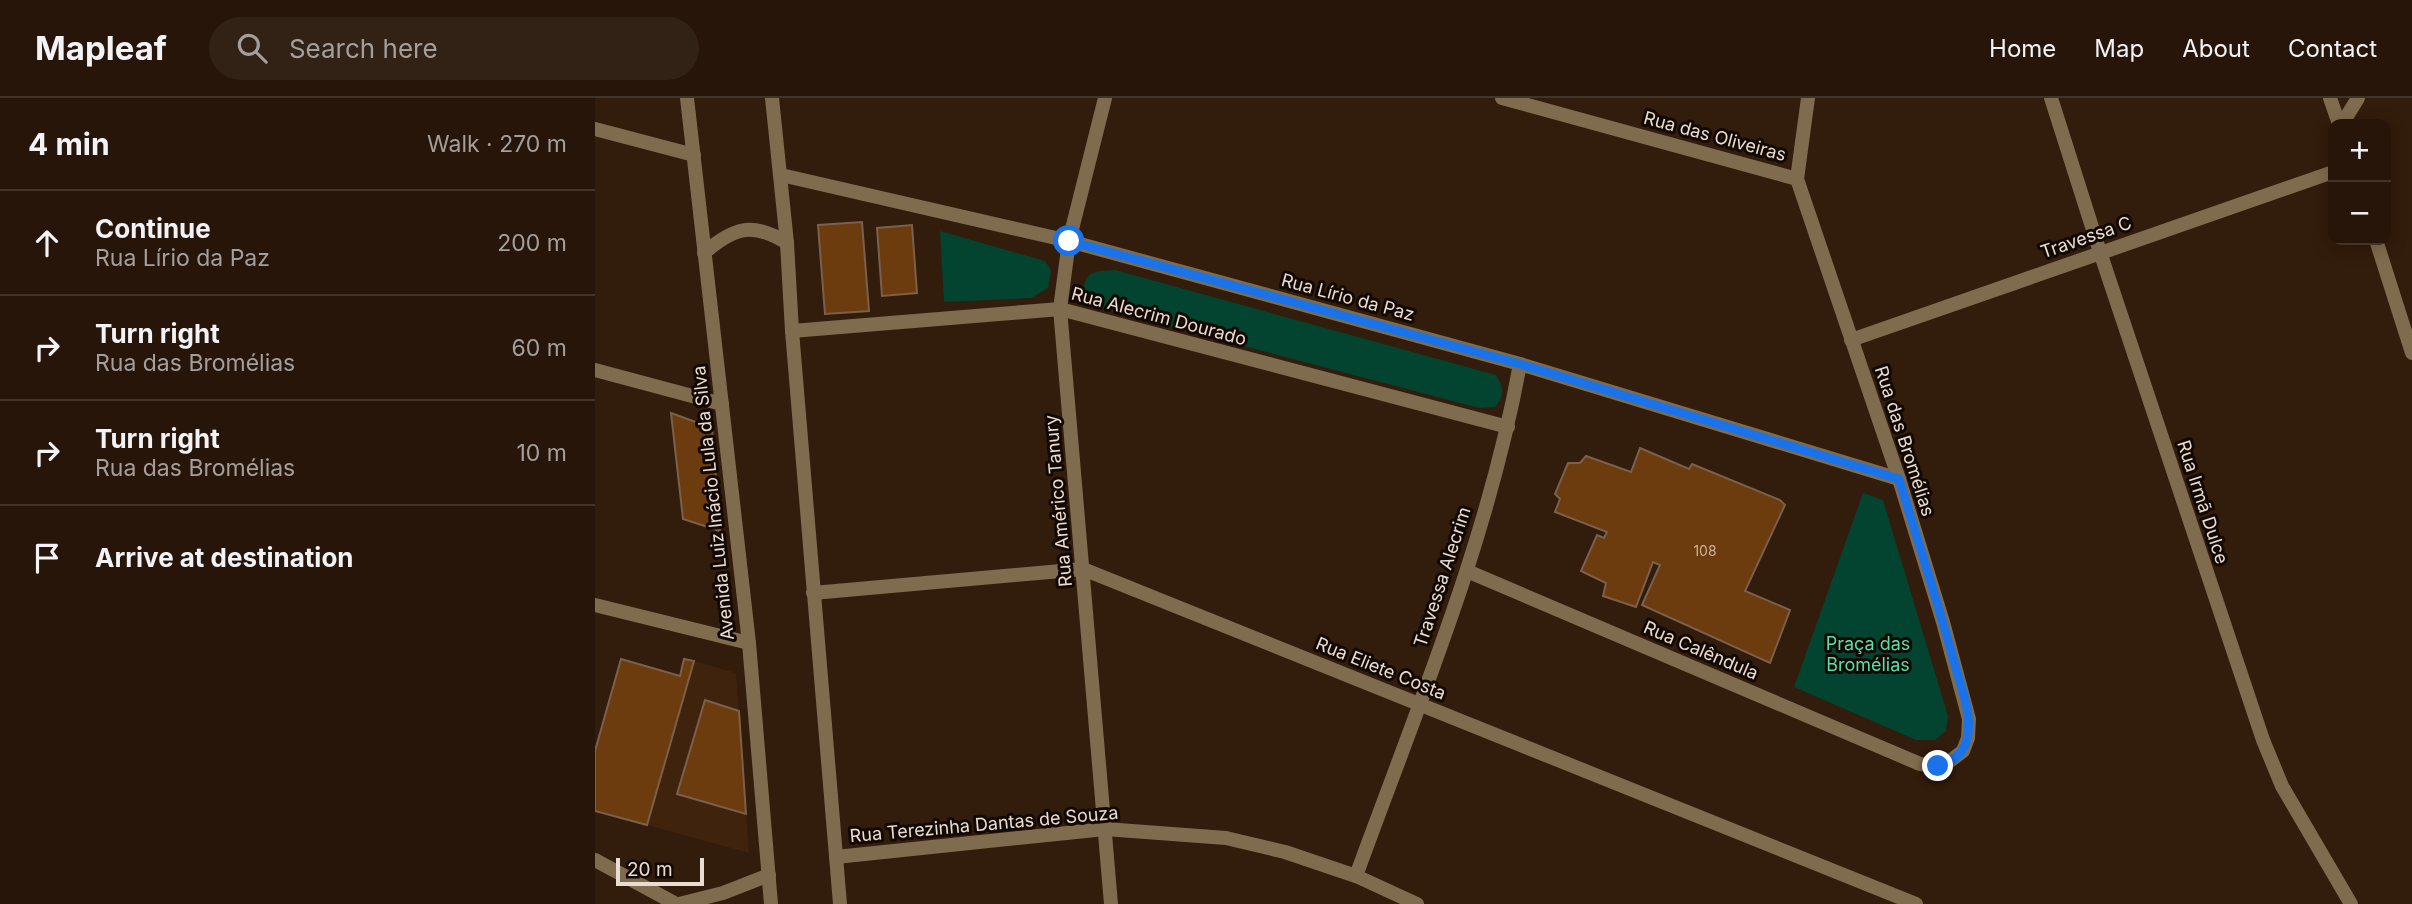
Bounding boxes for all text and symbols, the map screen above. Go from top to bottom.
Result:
search box [209,17,699,80]
text: Mapleaf [35,28,167,68]
icon: search [233,29,271,67]
text: Search here [289,33,438,64]
text: Home [1989,34,2056,63]
text: Map [2094,34,2144,63]
text: About [2182,34,2250,63]
text: Contact [2288,34,2377,63]
street label: Rua das Oliveiras [1641,107,1789,165]
map controls [2328,119,2391,245]
button: + [2328,119,2391,182]
text: 4 min [28,126,110,162]
text: Walk · 270 m [427,130,567,158]
button: − [2328,182,2391,245]
street label: Travessa C [2038,212,2134,262]
text: Continue [95,213,211,244]
icon: ahead [28,224,66,262]
route start [1053,225,1084,256]
text: 200 m [497,229,567,257]
text: Rua Lírio da Paz [95,244,270,272]
street label: Rua Lírio da Paz [1279,269,1417,325]
street label: Rua Alecrim Dourado [1069,283,1249,349]
text: Turn right [95,318,220,349]
icon: right [28,329,66,367]
text: 60 m [512,334,567,362]
text: Rua das Bromélias [95,349,295,377]
street label: Rua das Bromélias [1871,363,1939,519]
street label: Avenida Luiz Inácio Lula da Silva [688,365,738,641]
street label: Rua Américo Tanury [1040,414,1076,588]
text: Turn right [95,423,220,454]
icon: right [28,434,66,472]
street label: Rua Irmã Dulce [2173,437,2233,567]
text: 10 m [517,439,567,467]
text: Rua das Bromélias [95,454,295,482]
street label: Travessa Alecrim [1409,504,1475,650]
icon: arrive [28,539,66,577]
text: Arrive at destination [95,542,354,573]
house number: 108 [1693,542,1717,559]
street label: Rua Calêndula [1641,616,1761,684]
street label: Rua Eliete Costa [1313,632,1449,704]
park label: Praça das Bromélias [1826,633,1910,675]
route end [1922,750,1953,781]
street label: Rua Terezinha Dantas de Souza [849,802,1119,846]
scale bar [616,855,703,887]
text: 20 m [627,858,673,881]

